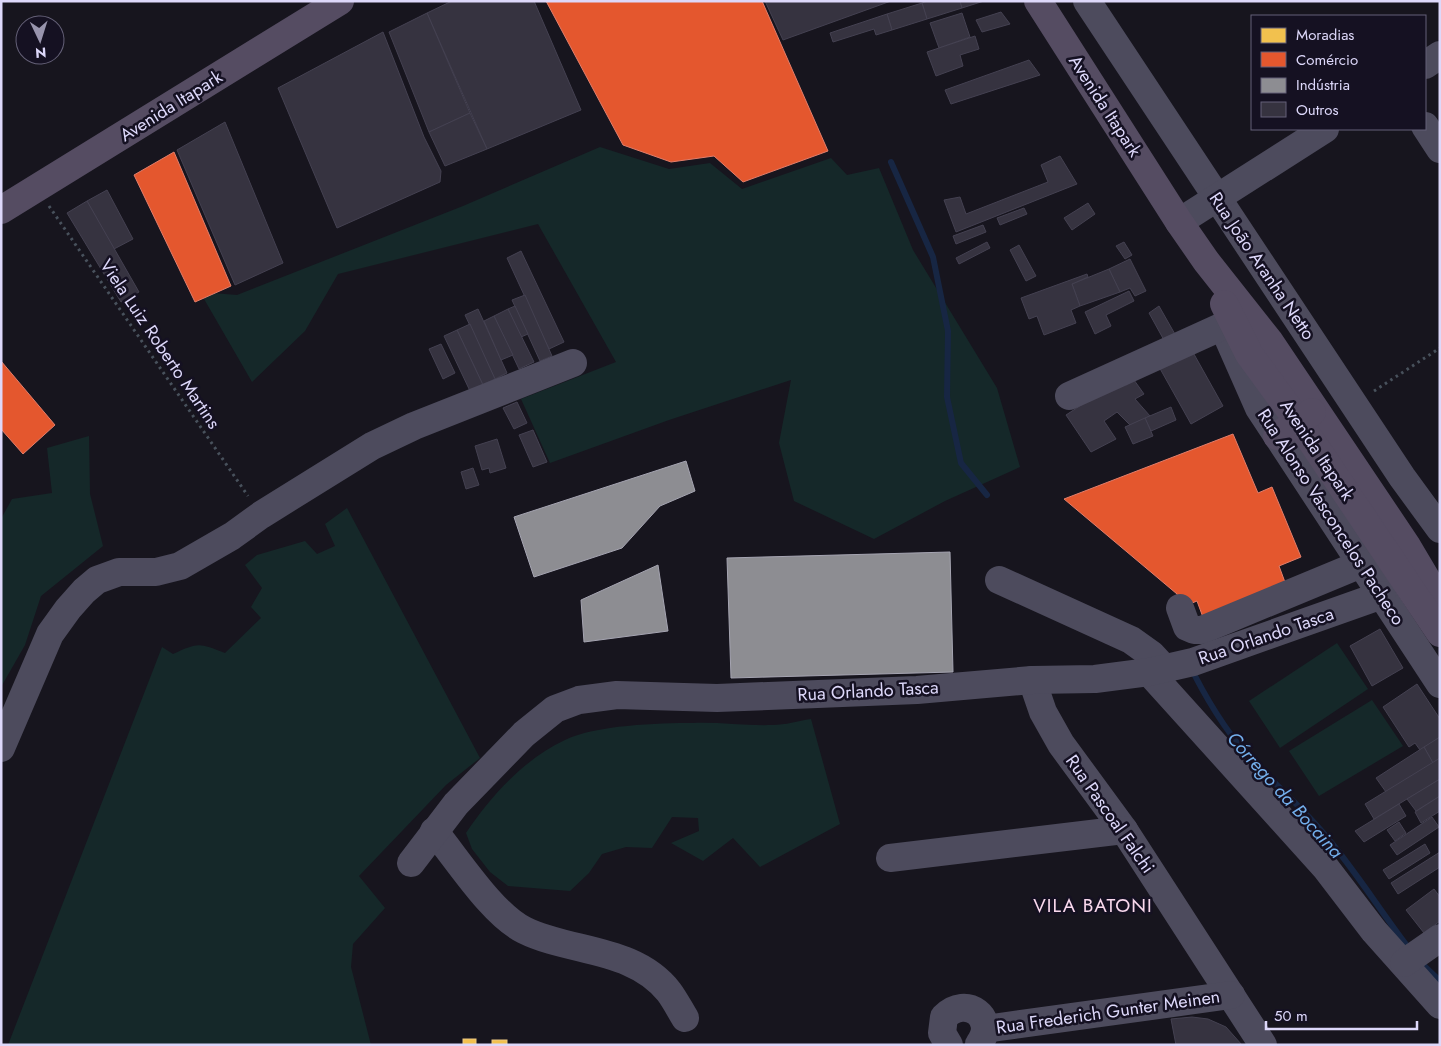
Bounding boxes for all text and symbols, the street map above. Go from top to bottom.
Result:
north arrow [15,15,65,65]
legend [1251,15,1426,130]
text: Moradias [1296,24,1354,46]
text: N [35,43,47,63]
text: Comércio [1296,49,1358,71]
street label: Avenida Itapark [1062,50,1148,162]
street label: Avenida Itapark [115,64,227,148]
text: Indústria [1296,74,1350,96]
text: Outros [1296,99,1338,121]
street label: Rua João Aranha Netto [1203,187,1321,345]
street label: Viela Luiz Roberto Martins [93,254,227,434]
street label: Avenida Itapark [1274,394,1360,506]
street label: Rua Alonso Vasconcelos Pacheco [1251,404,1411,631]
street label: Rua Orlando Tasca [1195,601,1337,671]
street label: Rua Orlando Tasca [797,674,939,708]
water label: Córrego da Bocaina [1221,726,1350,865]
street label: Rua Pascoal Falchi [1059,749,1161,879]
district label: VILA BATONI [1033,892,1153,919]
street label: Rua Frederich Gunter Meinen [994,983,1222,1041]
scale bar [1266,998,1417,1030]
text: 50 m [1274,1005,1308,1027]

